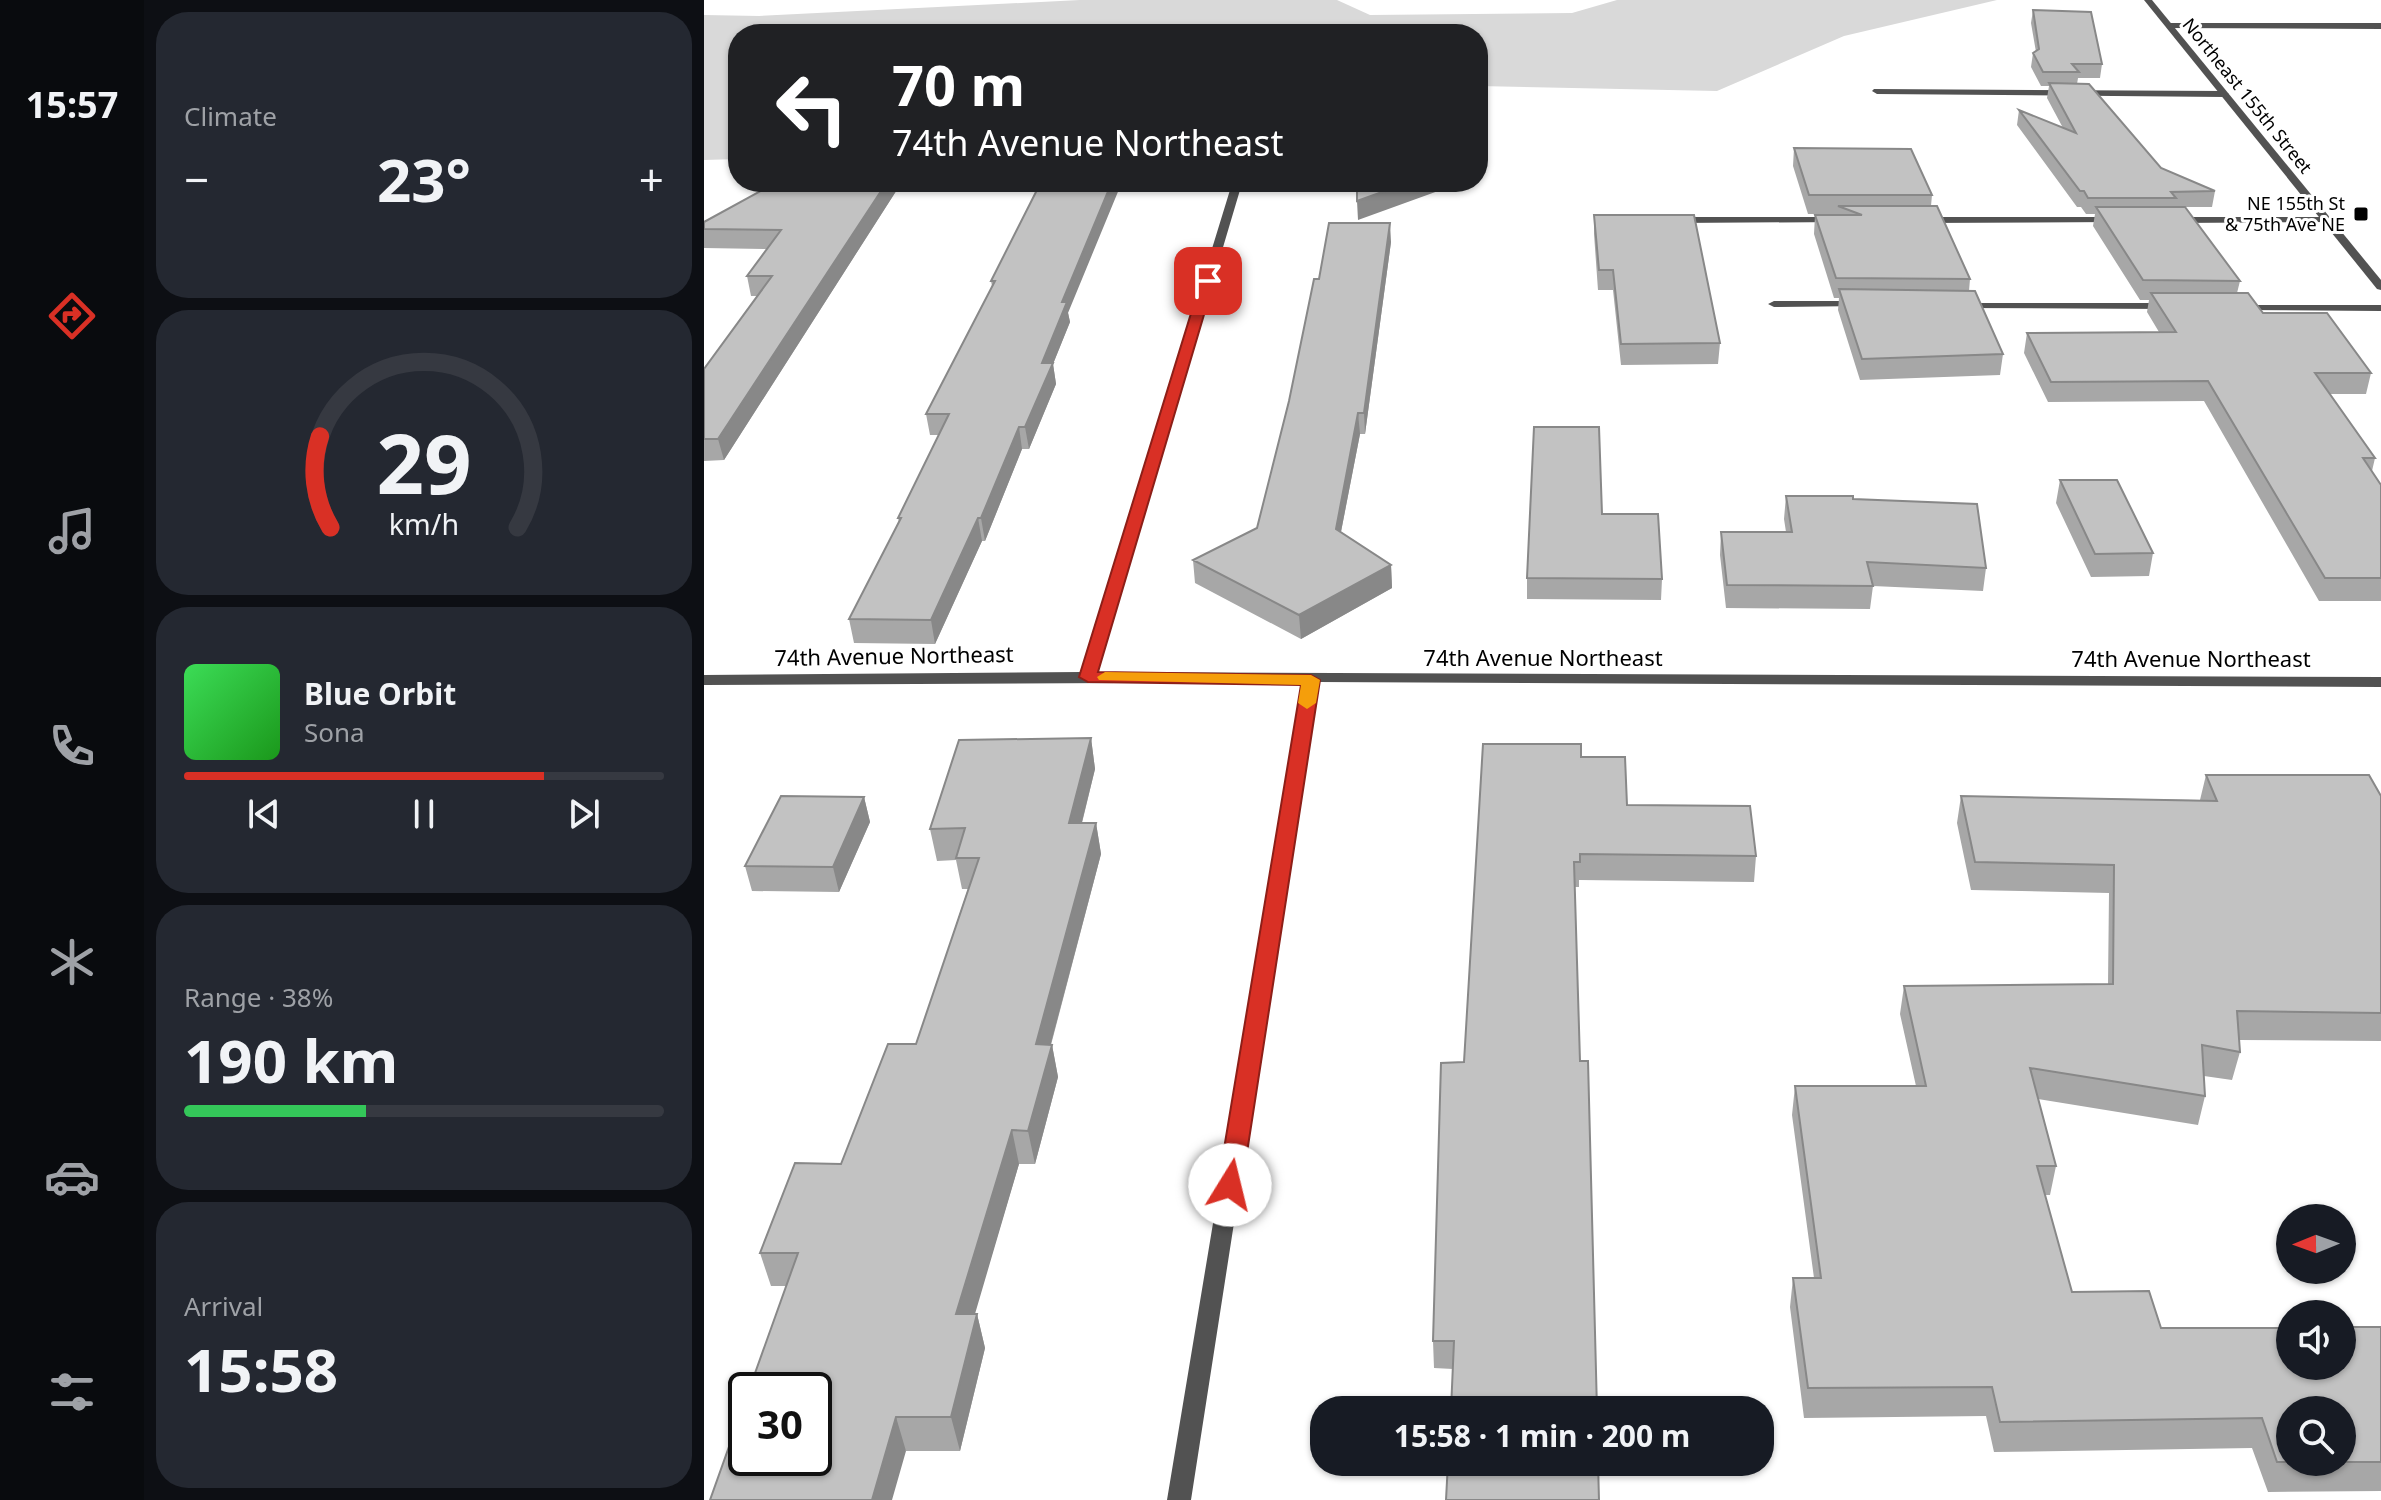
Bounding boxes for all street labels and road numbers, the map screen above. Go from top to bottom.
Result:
street label: Northeast 155th Street [2178,13,2318,178]
street label: 74th Avenue Northeast [774,638,1014,672]
street label: 74th Avenue Northeast [1423,642,1663,672]
street label: 74th Avenue Northeast [2071,643,2311,673]

